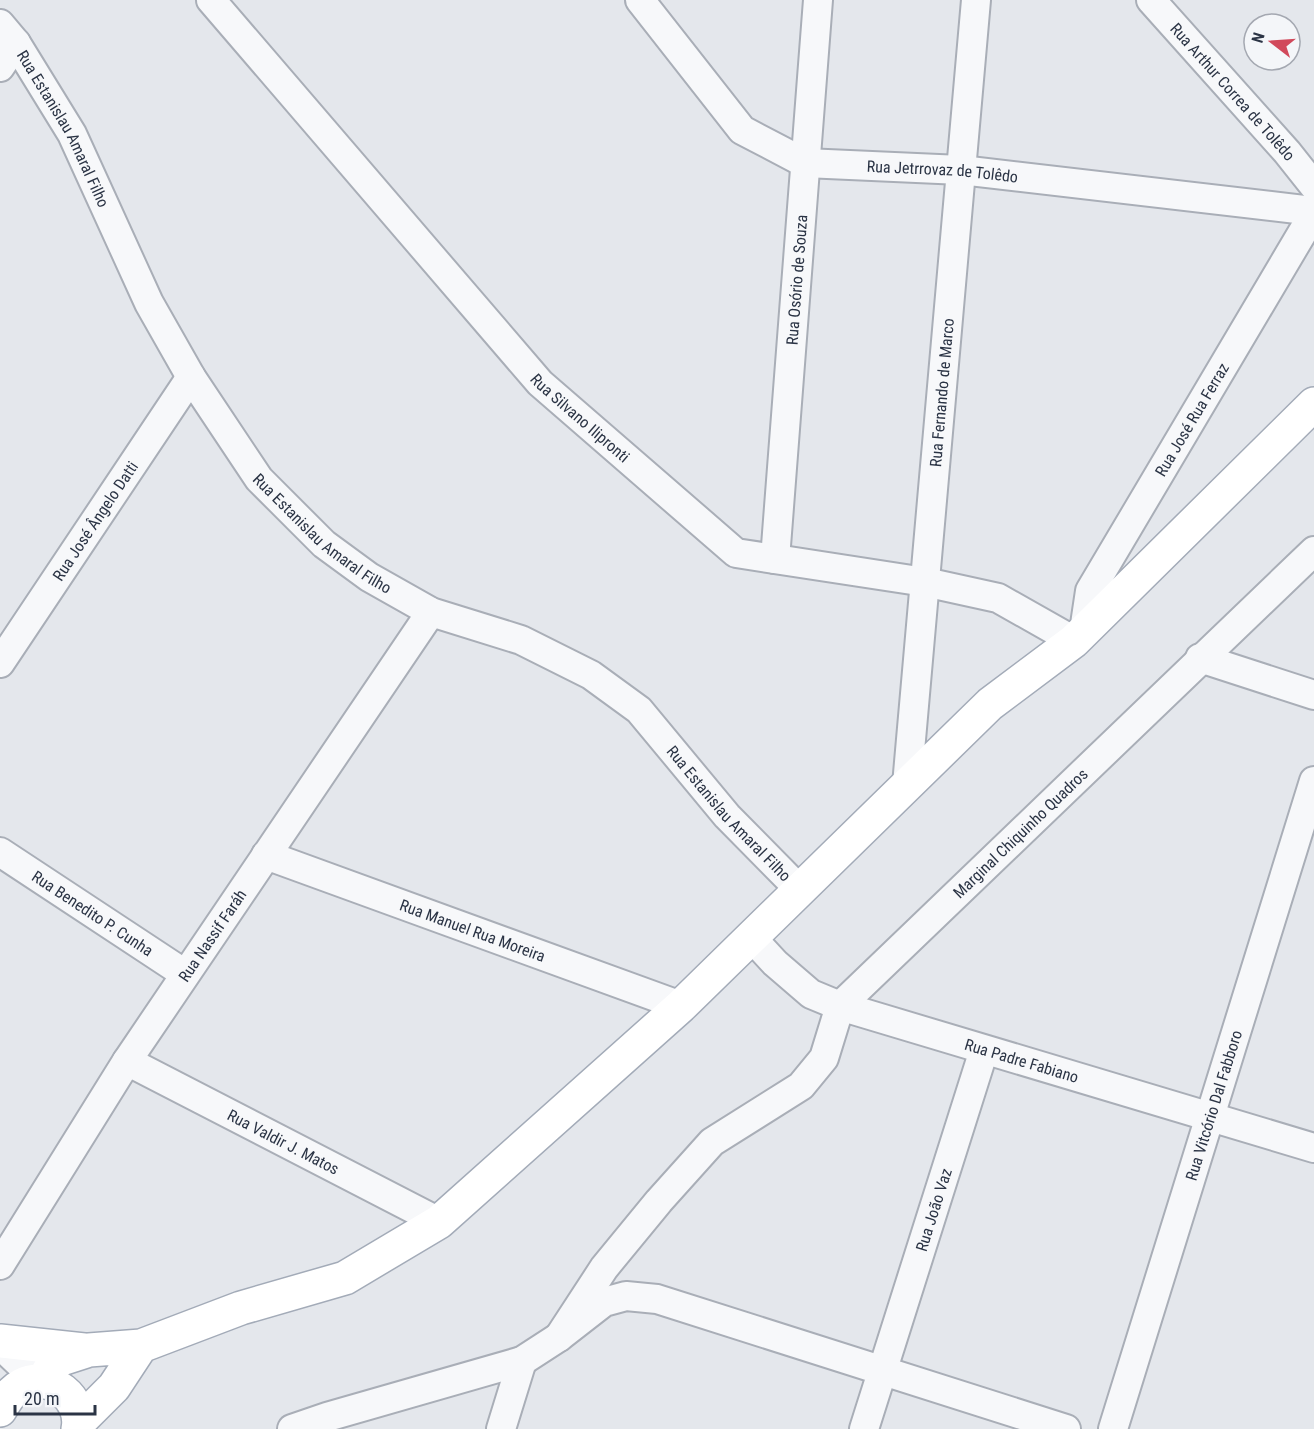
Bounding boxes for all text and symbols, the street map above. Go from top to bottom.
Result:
north arrow [1242,12,1302,72]
street label: Rua Arthur Correa de Tolêdo [1166,19,1299,164]
text: N [1248,30,1269,45]
street label: Rua Estanislau Amaral Filho [13,47,113,210]
street label: Rua Jetrrovaz de Tolêdo [866,157,1019,187]
street label: Rua Osório de Souza [782,214,811,346]
street label: Rua Fernando de Marco [926,317,958,468]
street label: Rua José Rua Ferraz [1151,359,1233,480]
street label: Rua Silvano Ilipronti [526,370,633,466]
street label: Rua José Ângelo Datti [49,458,142,584]
street label: Rua Estanislau Amaral Filho [249,470,395,598]
street label: Rua Estanislau Amaral Filho [663,742,795,885]
street label: Marginal Chiquinho Quadros [949,765,1092,902]
street label: Rua Benedito P. Cunha [28,867,157,960]
street label: Rua Nassif Faráh [175,886,250,985]
street label: Rua Manuel Rua Moreira [397,896,548,966]
street label: Rua Vitcório Dal Fabboro [1182,1028,1246,1183]
street label: Rua Padre Fabiano [962,1035,1081,1087]
street label: Rua Valdir J. Matos [224,1106,342,1179]
street label: Rua João Vaz [912,1166,956,1254]
scale bar [15,1378,94,1416]
text: 20 m [24,1388,59,1409]

